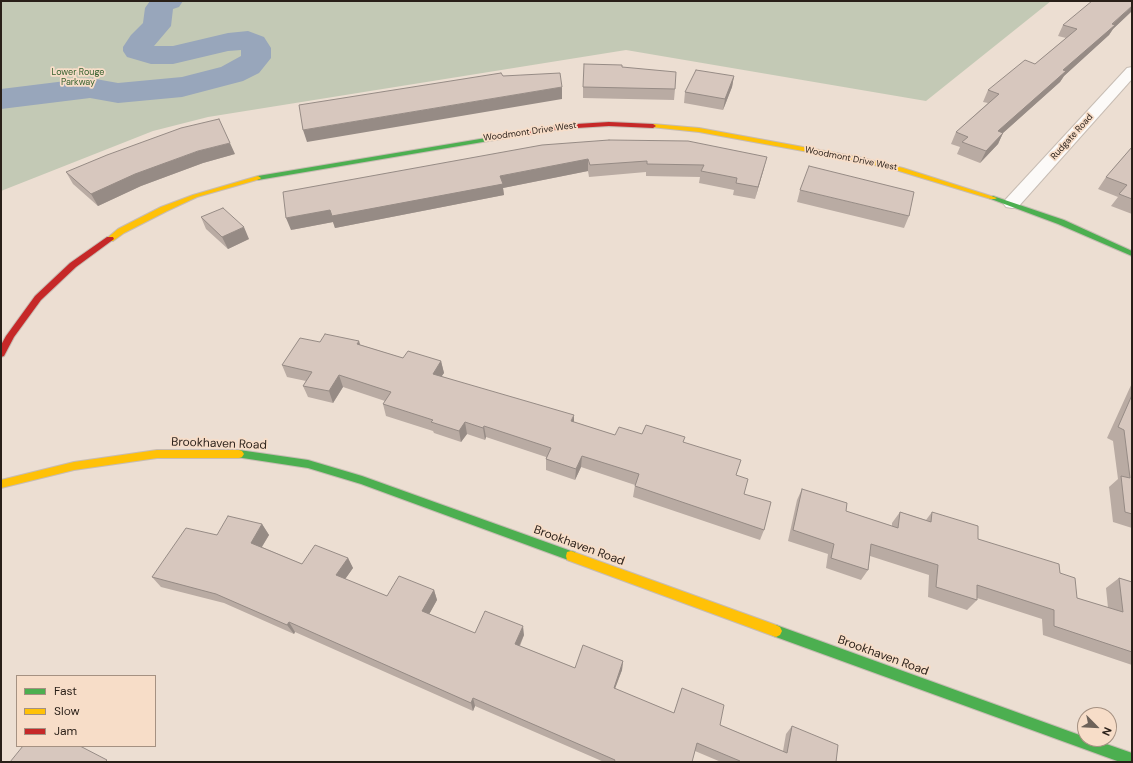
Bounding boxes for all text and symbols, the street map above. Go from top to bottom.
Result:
park label: Lower Rouge Parkway [52,68,104,89]
street label: Rudgate Road [1049,112,1095,162]
street label: Woodmont Drive West [483,120,577,144]
street label: Woodmont Drive West [804,145,898,173]
street label: Brookhaven Road [171,435,267,453]
street label: Brookhaven Road [532,523,626,569]
street label: Brookhaven Road [836,633,930,679]
legend [16,675,156,747]
text: Fast [54,683,77,699]
text: Slow [54,703,80,719]
north arrow [1077,707,1117,747]
text: Jam [54,723,77,739]
text: N [1099,725,1115,738]

